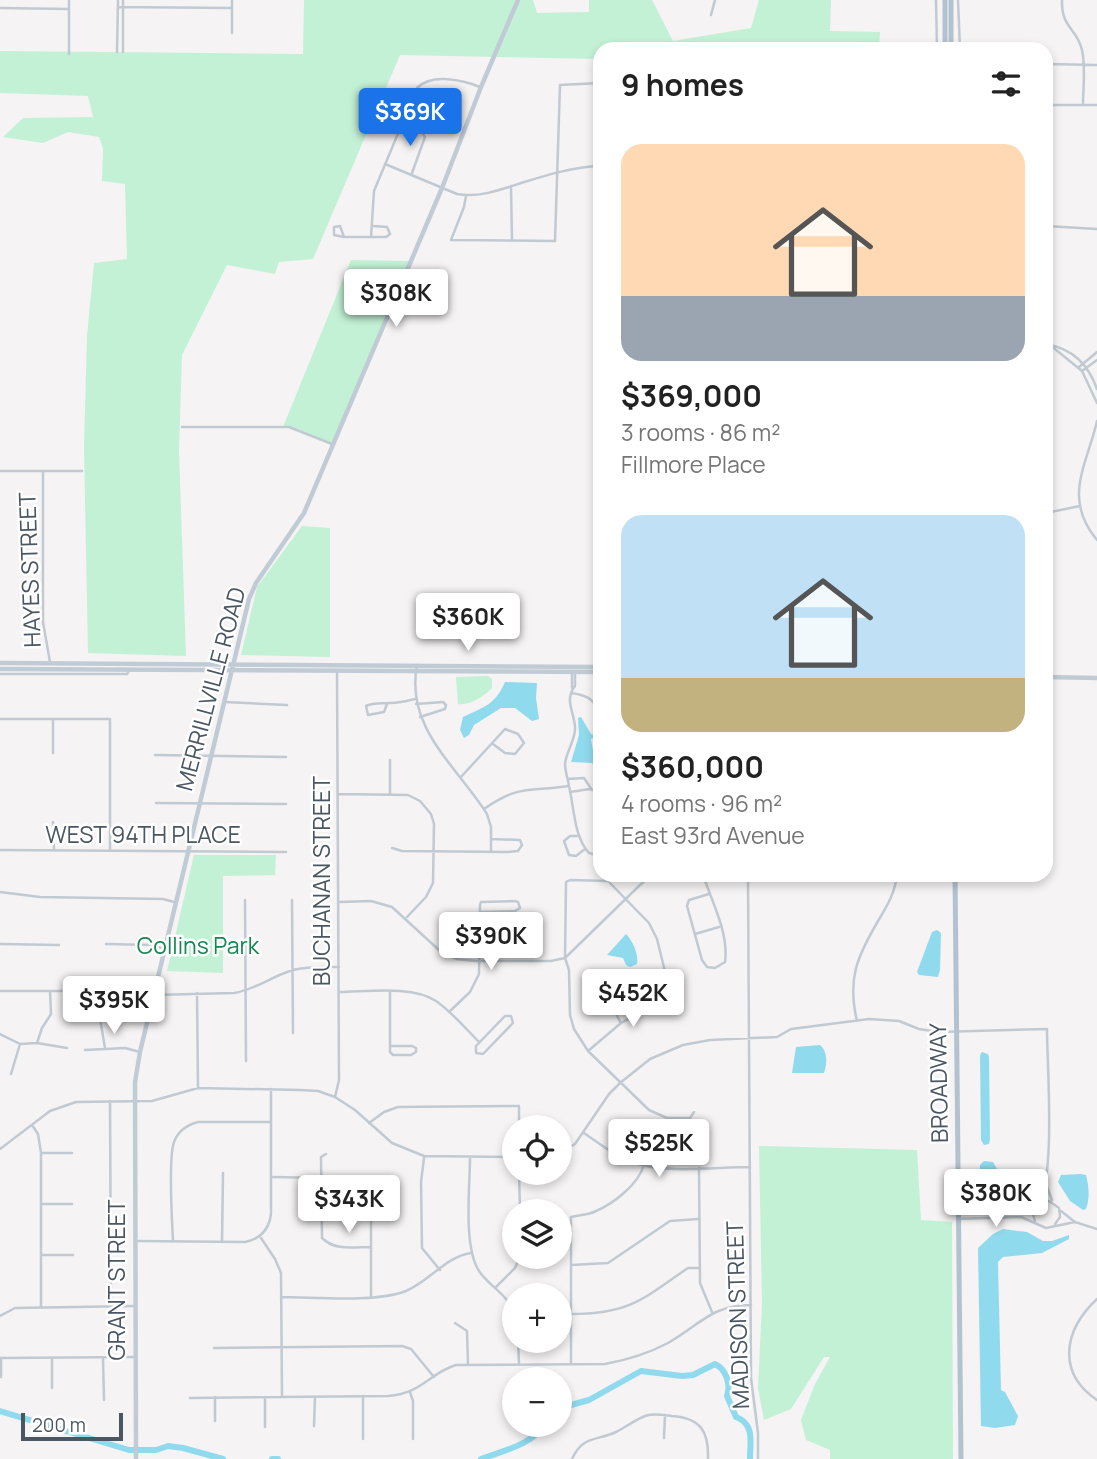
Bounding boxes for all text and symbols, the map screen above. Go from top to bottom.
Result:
text: 9 homes [621,64,744,105]
icon: filters [987,65,1025,103]
pin: $369K [361,88,459,148]
text: $369K [375,95,445,127]
icon: home [760,189,886,315]
pin: $308K [347,270,445,329]
text: $308K [360,276,432,308]
text: $369,000 [621,375,762,416]
text: 3 rooms · 86 m² [621,416,781,448]
text: Fillmore Place [621,448,766,480]
street label: HAYES STREET [10,492,48,648]
icon: home [760,560,886,686]
street label: MERRILLVILLE ROAD [167,583,253,794]
pin: $360K [419,594,517,653]
text: $360K [432,600,504,632]
text: $360,000 [621,746,764,787]
street label: BUCHANAN STREET [305,776,337,986]
text: 4 rooms · 96 m² [621,787,782,819]
street label: WEST 94TH PLACE [45,818,241,850]
text: East 93rd Avenue [621,819,805,851]
pin: $390K [442,912,540,972]
text: $390K [455,919,527,951]
park label: Collins Park [137,929,260,961]
pin: $452K [584,970,682,1029]
pin: $395K [65,976,163,1036]
text: $452K [598,976,668,1008]
text: $395K [79,983,149,1015]
street label: BROADWAY [921,1023,955,1143]
map controls [502,1115,572,1437]
button: locate [502,1115,572,1185]
pin: $525K [610,1120,708,1179]
text: $525K [624,1126,694,1158]
pin: $380K [947,1170,1045,1229]
pin: $343K [300,1176,398,1235]
text: $380K [960,1176,1032,1208]
text: $343K [314,1182,384,1214]
street label: GRANT STREET [100,1199,132,1361]
button: layers [502,1199,572,1269]
street label: MADISON STREET [718,1220,756,1410]
button: + [502,1283,572,1353]
button: − [502,1367,572,1437]
scale bar [21,1410,122,1442]
text: 200 m [32,1412,86,1438]

